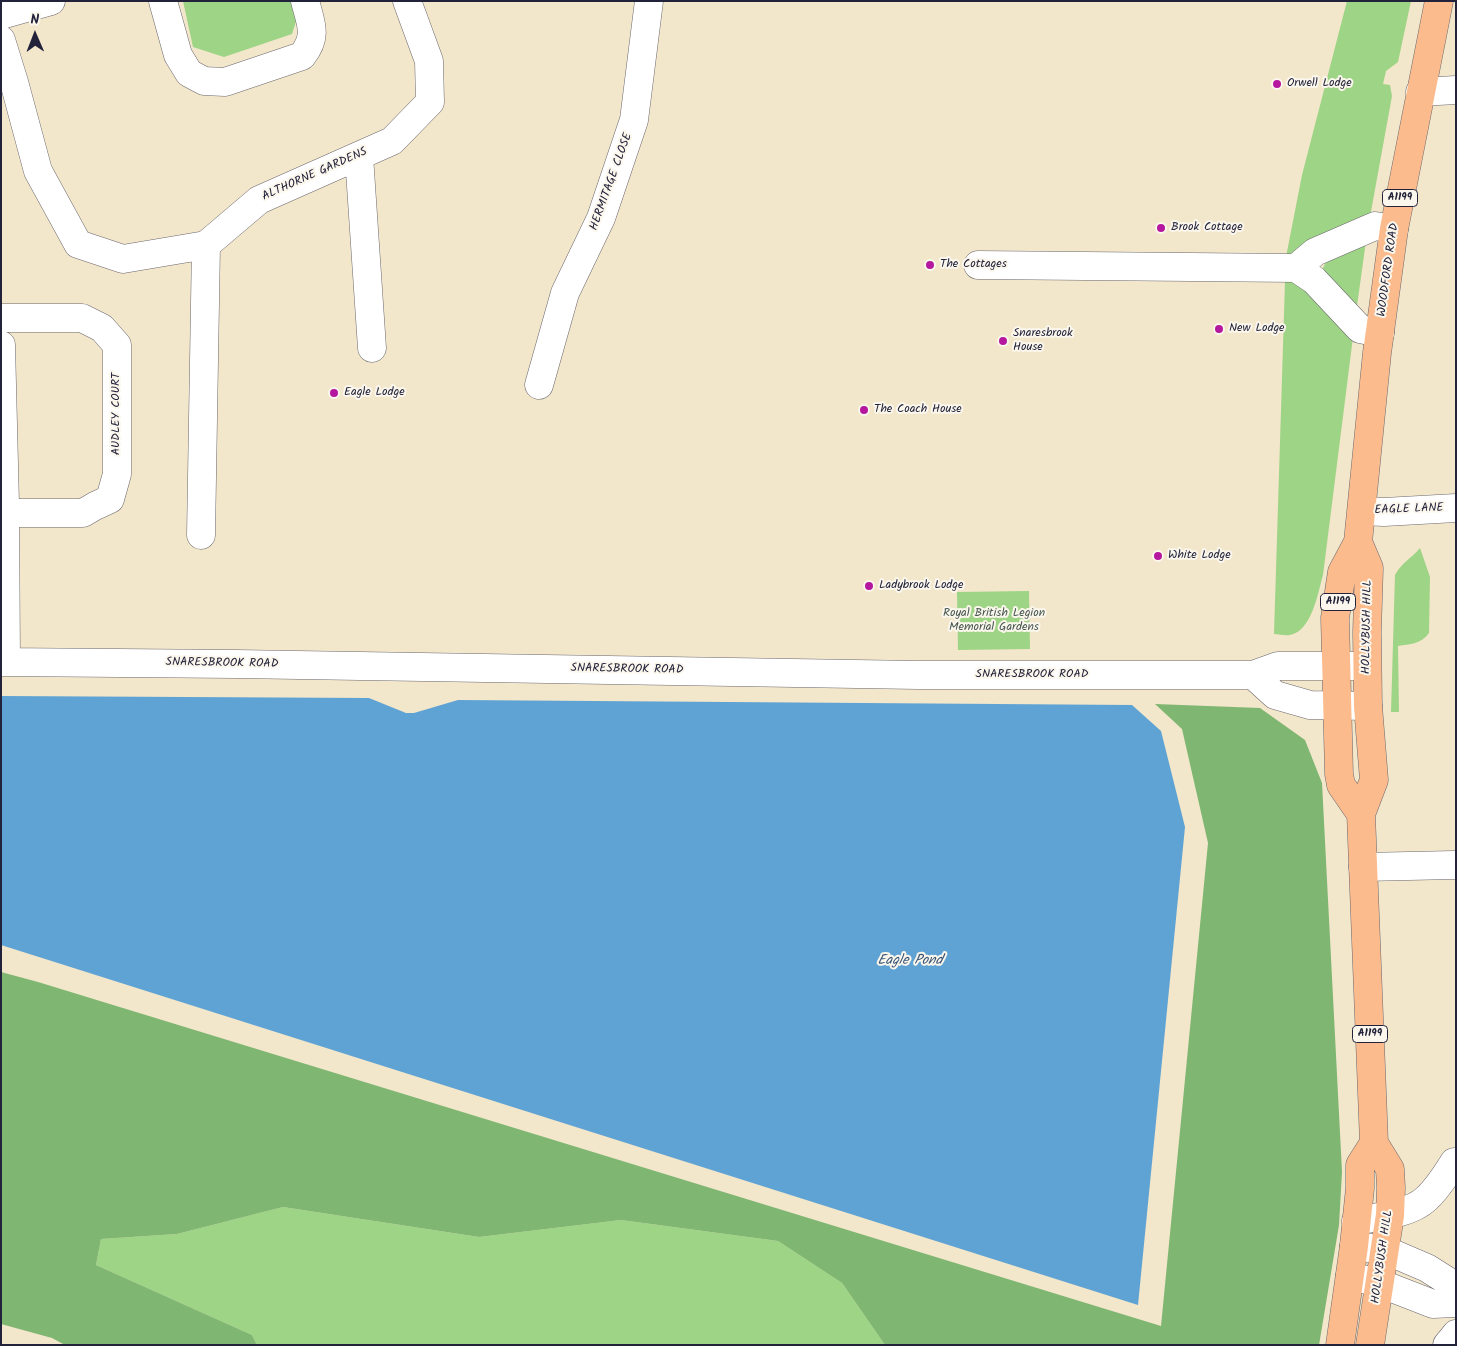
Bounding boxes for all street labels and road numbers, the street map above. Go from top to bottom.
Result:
street label: HERMITAGE CLOSE [588,131,636,233]
street label: ALTHORNE GARDENS [260,145,370,205]
road number: A1199 [1382,190,1418,207]
street label: WOODFORD ROAD [1375,222,1403,318]
street label: AUDLEY COURT [110,373,124,455]
street label: EAGLE LANE [1374,502,1444,518]
street label: HOLLYBUSH HILL [1360,580,1376,674]
road number: A1199 [1320,594,1356,610]
street label: SNARESBROOK ROAD [165,656,279,672]
street label: SNARESBROOK ROAD [570,662,684,678]
street label: SNARESBROOK ROAD [976,668,1088,682]
road number: A1199 [1352,1026,1388,1042]
street label: HOLLYBUSH HILL [1369,1209,1397,1305]

